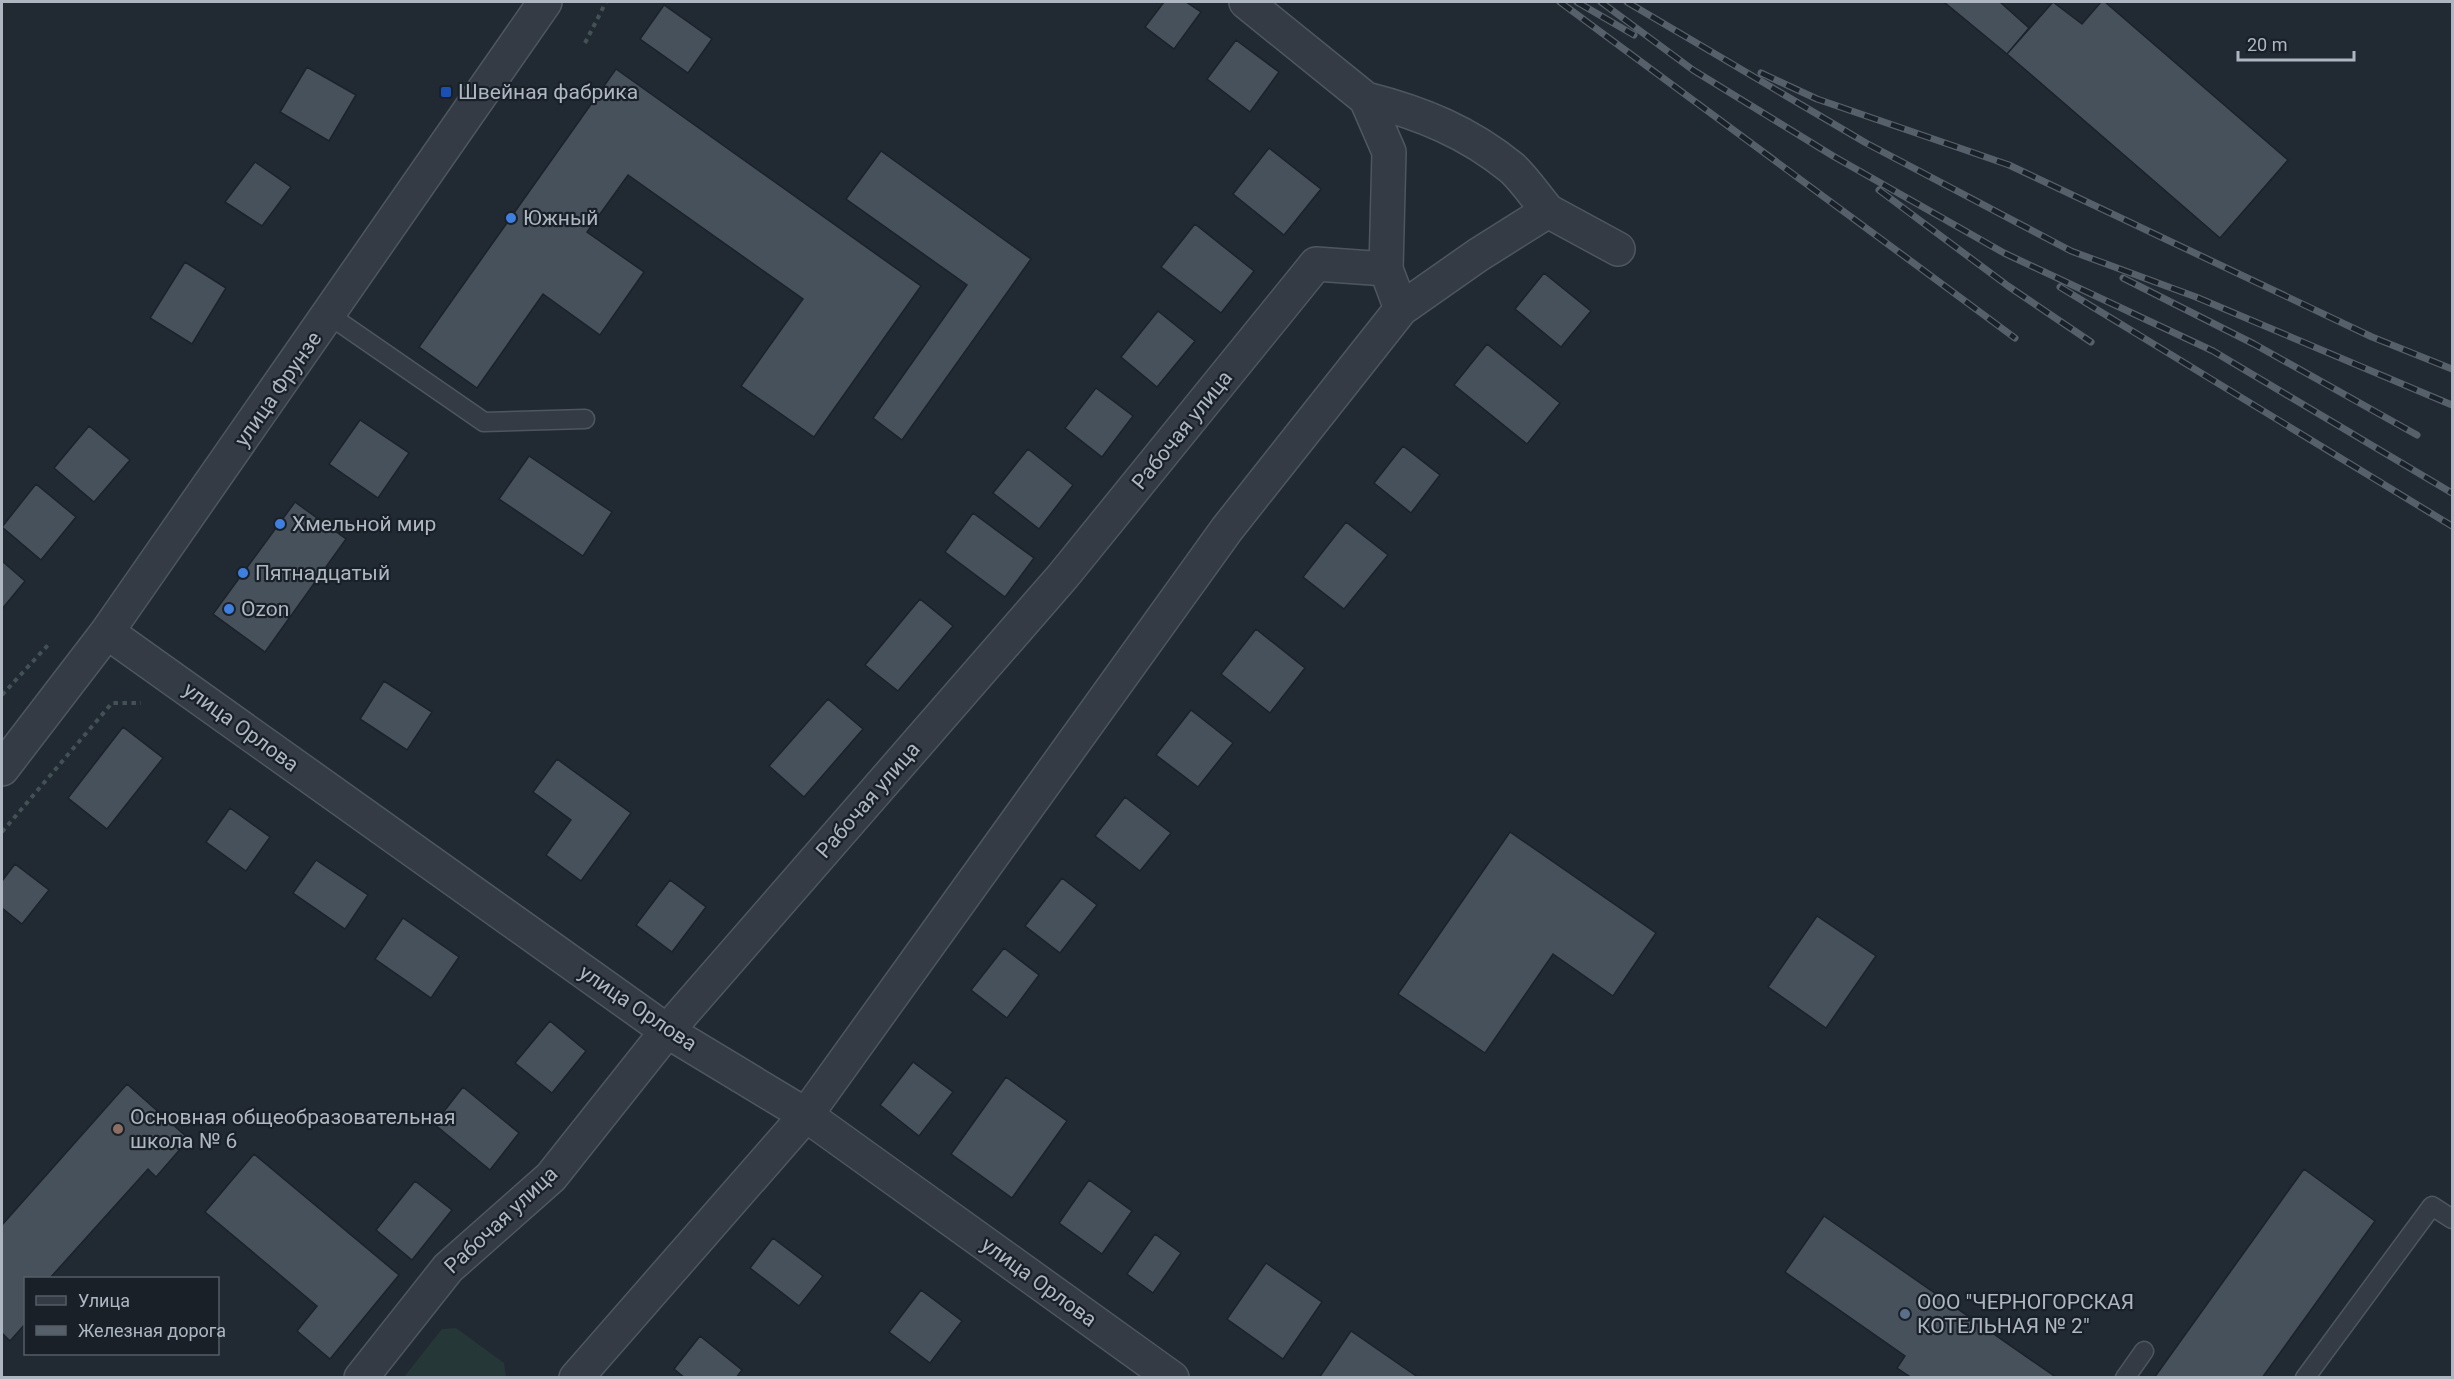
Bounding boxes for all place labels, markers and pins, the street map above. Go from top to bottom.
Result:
place label: Швейная фабрика [458,80,638,104]
marker: Швейная фабрика [439,85,453,99]
place label: Южный [523,206,598,230]
marker: Южный [504,211,518,225]
place label: Хмельной мир [292,512,436,536]
marker: Хмельной мир [273,517,287,531]
place label: Пятнадцатый [255,561,390,585]
marker: Пятнадцатый [236,566,250,580]
place label: Ozon [241,597,289,621]
marker: Ozon [222,602,236,616]
place label: Основная общеобразовательная школа № 6 [130,1105,455,1153]
marker: Основная общеобразовательная школа № 6 [111,1122,125,1136]
place label: ООО "ЧЕРНОГОРСКАЯ КОТЕЛЬНАЯ № 2" [1917,1290,2134,1338]
marker: ООО "ЧЕРНОГОРСКАЯ КОТЕЛЬНАЯ № 2" [1898,1307,1912,1321]

